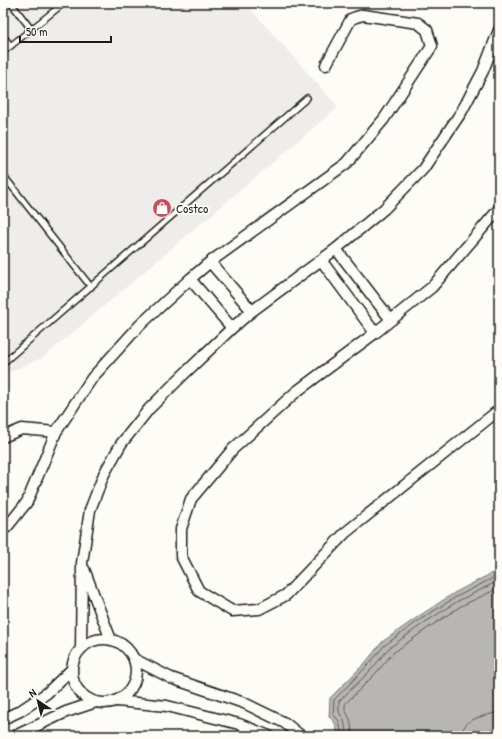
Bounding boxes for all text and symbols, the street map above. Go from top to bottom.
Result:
scale bar [20,18,111,44]
text: 50 m [26,23,47,40]
shop icon: Costco [151,197,173,219]
place label: Costco [176,199,208,217]
north arrow [18,681,58,721]
text: N [26,685,39,700]

